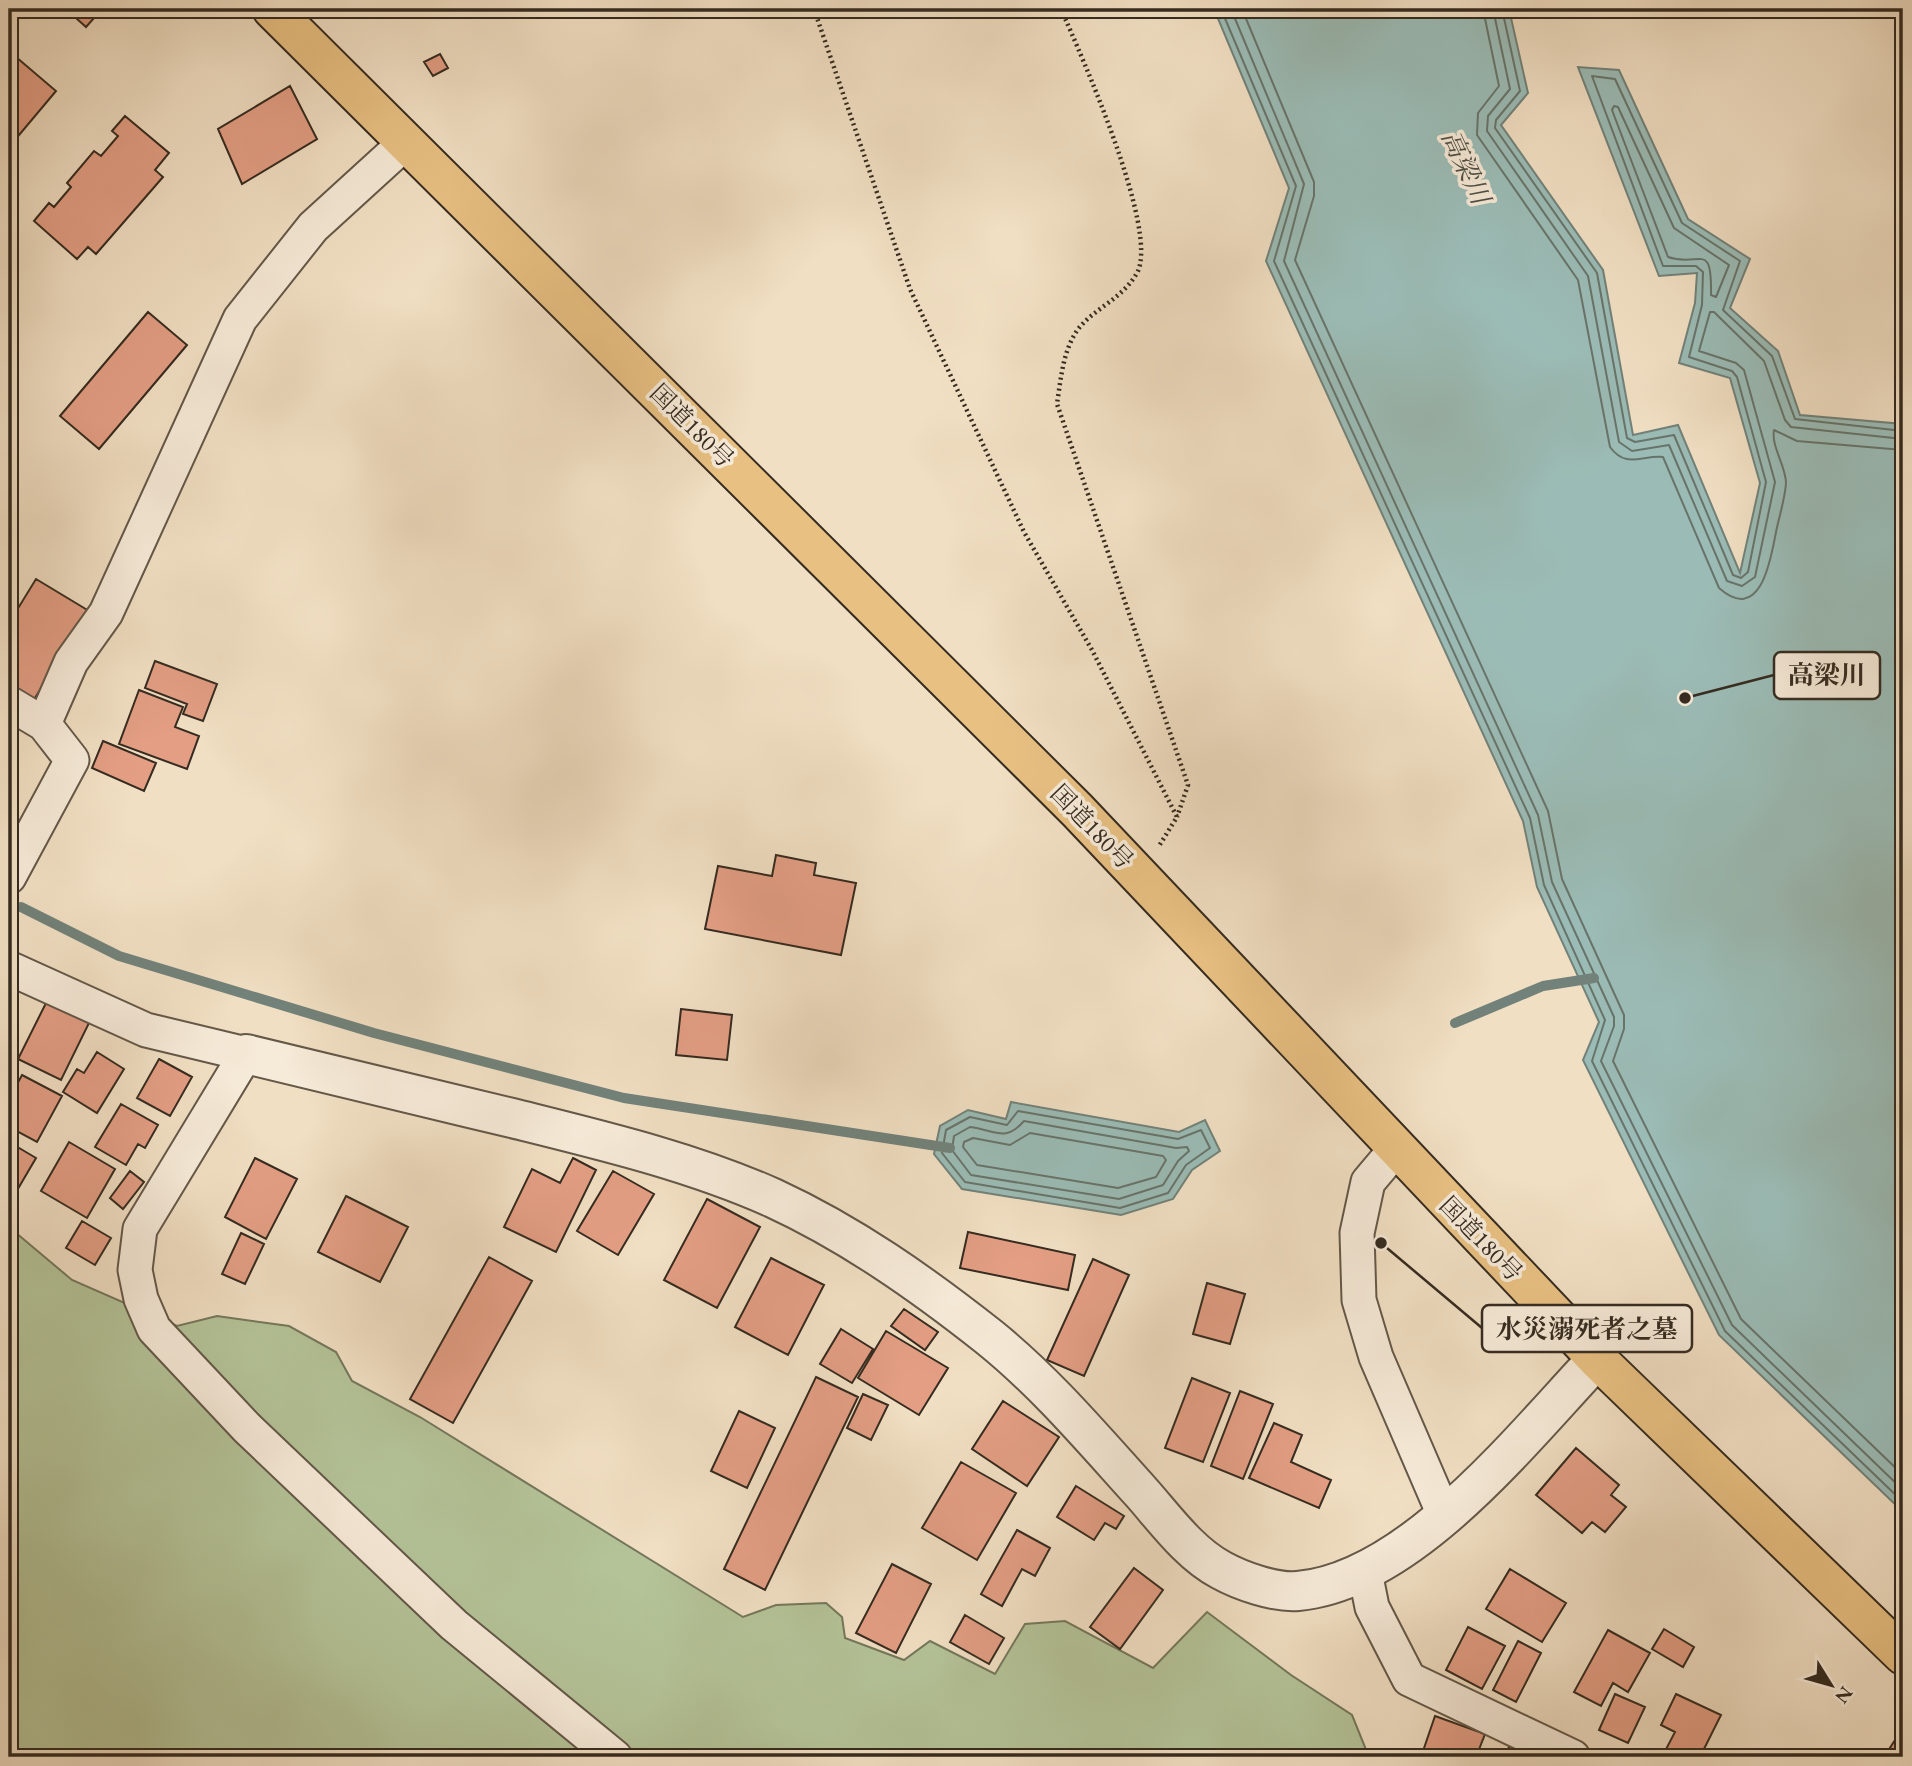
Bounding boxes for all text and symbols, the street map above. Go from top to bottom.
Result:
water label: 高梁川 [1434,124,1499,212]
street label: 国道180号 [644,377,741,474]
callout: 高梁川 [1774,652,1880,699]
text: 高梁川 [1788,658,1866,692]
street label: 国道180号 [1044,778,1141,876]
street label: 国道180号 [1433,1190,1530,1288]
callout: 水災溺死者之墓 [1482,1305,1692,1352]
text: 水災溺死者之墓 [1496,1312,1678,1346]
north arrow [1797,1650,1867,1720]
text: N [1829,1681,1859,1709]

